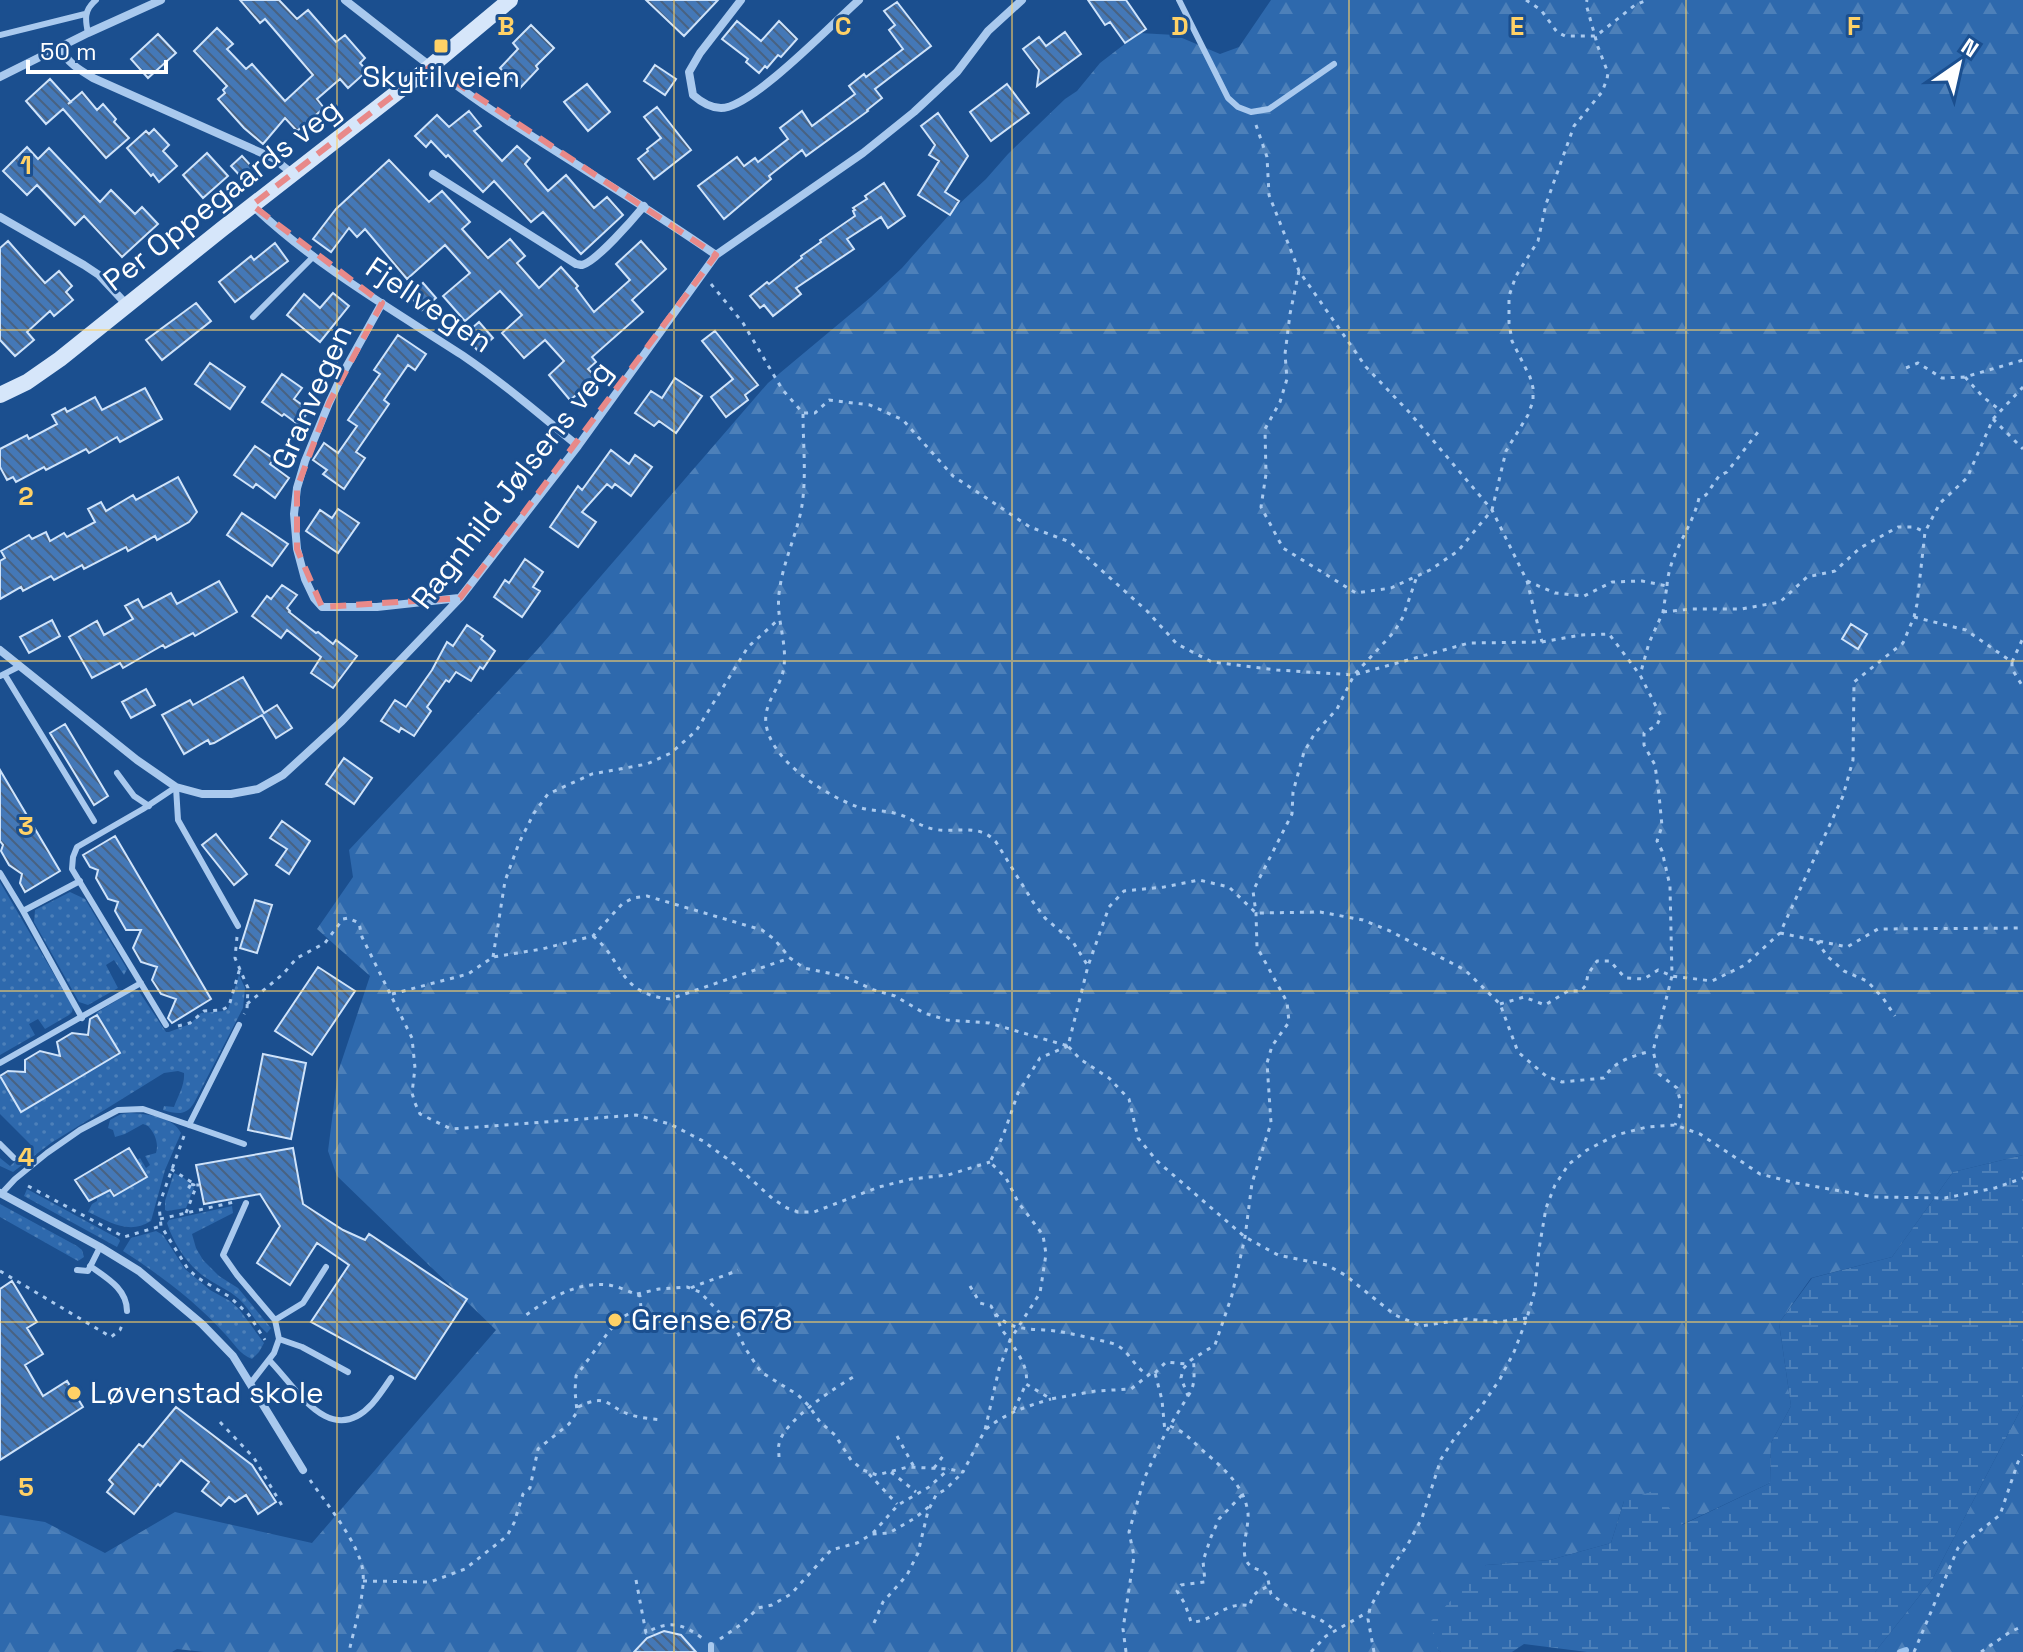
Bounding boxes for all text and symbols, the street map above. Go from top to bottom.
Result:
text: B [497,9,515,43]
text: C [835,9,851,43]
text: D [1171,9,1189,43]
text: E [1510,9,1524,43]
text: F [1847,9,1861,43]
scale bar [28,24,166,74]
north arrow [1919,24,1999,104]
text: N [1956,32,1984,63]
text: 50 m [40,36,97,67]
marker: Skytilveien [432,37,450,55]
place label: Skytilveien [362,57,520,96]
street label: Per Oppegaards veg [95,90,348,299]
text: 1 [20,148,32,182]
street label: Fjellvegen [358,248,500,361]
street label: Granvegen [262,318,361,475]
street label: Ragnhild Jølsens veg [403,353,621,617]
text: 2 [18,479,34,513]
text: 3 [18,809,34,843]
text: 4 [18,1140,34,1174]
place label: Grense 678 [631,1300,792,1339]
marker: Grense 678 [606,1311,624,1329]
place label: Løvenstad skole [90,1373,324,1412]
marker: Løvenstad skole [65,1384,83,1402]
text: 5 [18,1470,34,1504]

